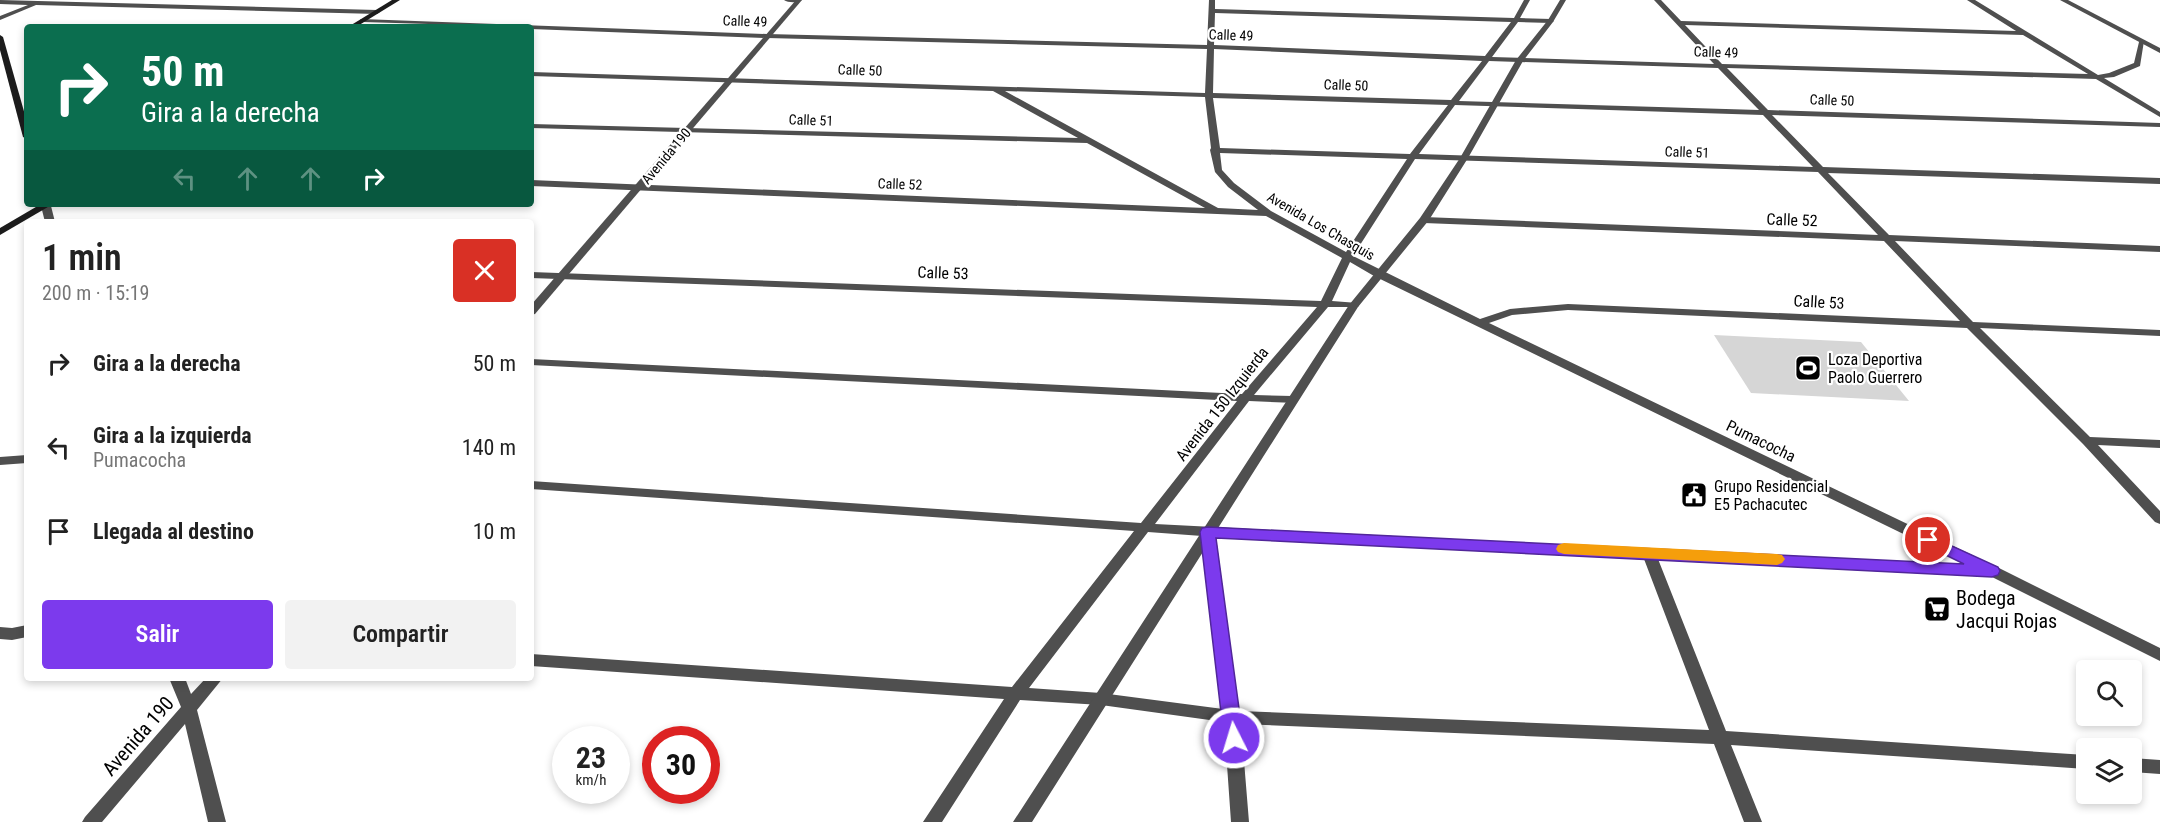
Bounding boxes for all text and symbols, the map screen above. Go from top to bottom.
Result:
street label: Calle 49 [722,12,768,30]
street label: Calle 49 [1208,26,1254,44]
street label: Calle 49 [1693,43,1739,61]
text: 50 m [141,47,224,96]
icon: right [42,48,120,126]
street label: Calle 50 [837,61,883,79]
street label: Calle 50 [1323,76,1369,94]
street label: Calle 50 [1809,91,1855,109]
text: Gira a la derecha [141,97,320,129]
street label: Calle 51 [788,111,834,129]
street label: Avenida 190 [638,125,694,187]
street label: Calle 51 [1664,143,1710,161]
icon: left [168,162,201,195]
icon: ahead [231,162,264,195]
icon: ahead [294,162,327,195]
icon: right [357,162,390,195]
street label: Calle 52 [877,175,923,193]
street label: Avenida Los Chasquis [1264,189,1378,263]
street label: Calle 52 [1766,210,1818,230]
text: 1 min [42,237,122,279]
button: close [453,239,516,302]
street label: Calle 53 [917,263,969,283]
text: 200 m · 15:19 [42,281,149,305]
street label: Calle 53 [1793,291,1845,313]
street label: Avenida 150 Izquierda [1172,343,1272,465]
icon: right [42,347,75,380]
place label: Loza Deportiva Paolo Guerrero [1828,350,1923,387]
text: Gira a la derecha [93,351,241,376]
text: 50 m [473,351,516,376]
sports icon: Loza Deportiva Paolo Guerrero [1793,353,1823,383]
street label: Pumacocha [1723,416,1799,466]
text: Gira a la izquierda [93,423,252,448]
icon: left [42,431,75,464]
text: 140 m [462,435,516,460]
text: Pumacocha [93,448,186,472]
place label: Grupo Residencial E5 Pachacutec [1714,477,1828,514]
public building icon: Grupo Residencial E5 Pachacutec [1679,480,1709,510]
pin [1902,514,1953,565]
icon: arrive [42,515,75,548]
text: Llegada al destino [93,519,254,544]
text: 10 m [473,519,516,544]
icon: arrive [1911,523,1944,556]
place label: Bodega Jacqui Rojas [1956,586,2057,633]
supermarket icon: Bodega Jacqui Rojas [1922,594,1952,624]
button: Salir [42,600,273,669]
button: Compartir [285,600,516,669]
map controls [2076,660,2142,804]
button: search [2076,660,2142,726]
street label: Avenida 190 [97,692,179,780]
position arrow [1202,706,1266,770]
speed limit sign: 30 [642,726,720,804]
button: layers [2076,738,2142,804]
text: 23 [576,740,606,775]
text: km/h [576,771,606,789]

